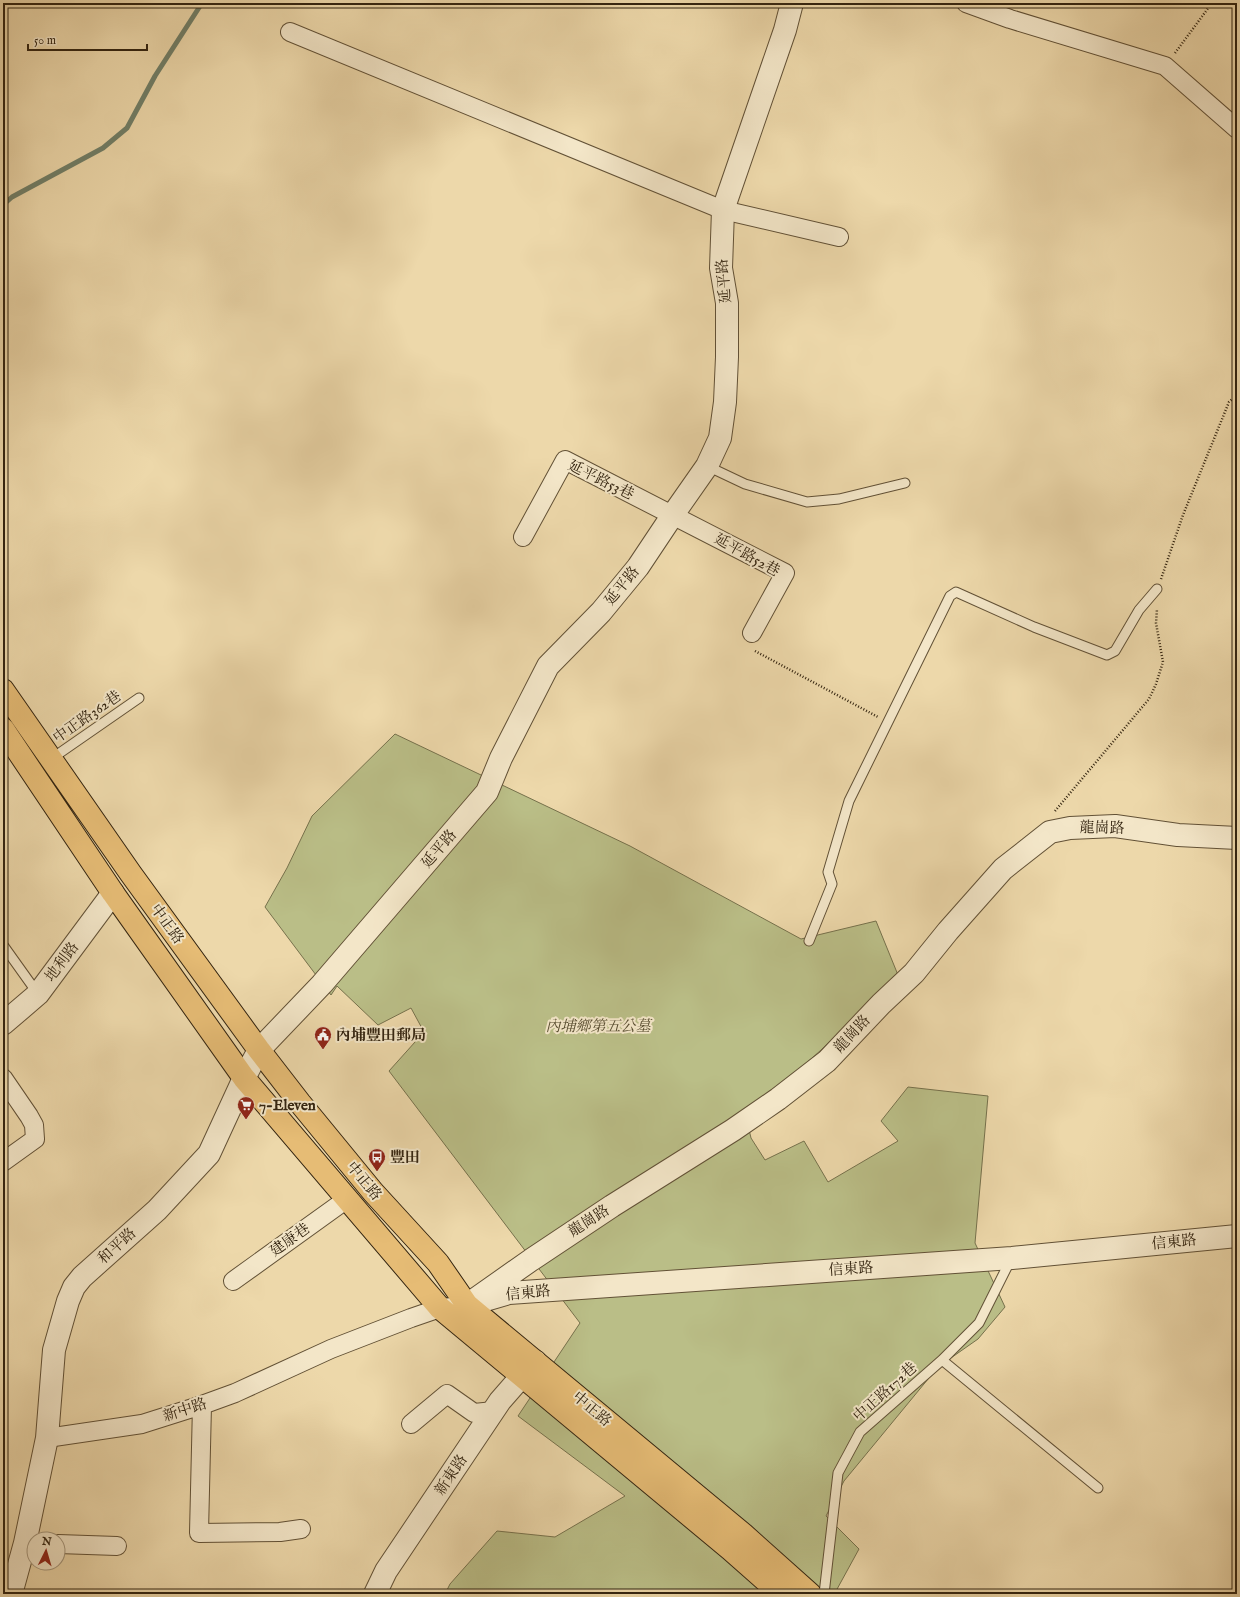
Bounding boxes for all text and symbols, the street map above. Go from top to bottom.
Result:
scale bar [28,26,147,52]
text: 50 m [34,33,56,48]
street label: 延平路 [713,258,735,304]
street label: 延平路53巷 [565,456,637,504]
street label: 延平路52巷 [711,529,783,581]
street label: 延平路 [600,563,644,609]
street label: 中正路362巷 [49,687,125,747]
street label: 龍崗路 [1079,818,1125,838]
street label: 延平路 [417,826,461,872]
street label: 中正路 [146,900,188,948]
street label: 地利路 [41,938,83,986]
street label: 龍崗路 [830,1011,874,1057]
park label: 內埔鄉第五公墓 [545,1017,653,1036]
public building icon: 內埔豐田郵局 [313,1025,333,1050]
place label: 內埔豐田郵局 [336,1026,426,1045]
supermarket icon: 7-Eleven [236,1095,256,1120]
place label: 7-Eleven [259,1096,316,1115]
bus stop icon: 豐田 [367,1147,387,1172]
place label: 豐田 [390,1148,420,1167]
street label: 中正路 [342,1158,386,1204]
street label: 龍崗路 [565,1201,613,1241]
street label: 建康巷 [266,1219,314,1261]
street label: 和平路 [94,1224,140,1268]
street label: 信東路 [1151,1230,1197,1254]
street label: 信東路 [828,1258,874,1280]
street label: 信東路 [505,1281,551,1305]
street label: 中正路172巷 [849,1358,921,1426]
street label: 中正路 [569,1387,615,1431]
street label: 新中路 [161,1394,209,1426]
street label: 新東路 [431,1451,471,1499]
north arrow [26,1531,66,1571]
text: N [40,1535,53,1549]

